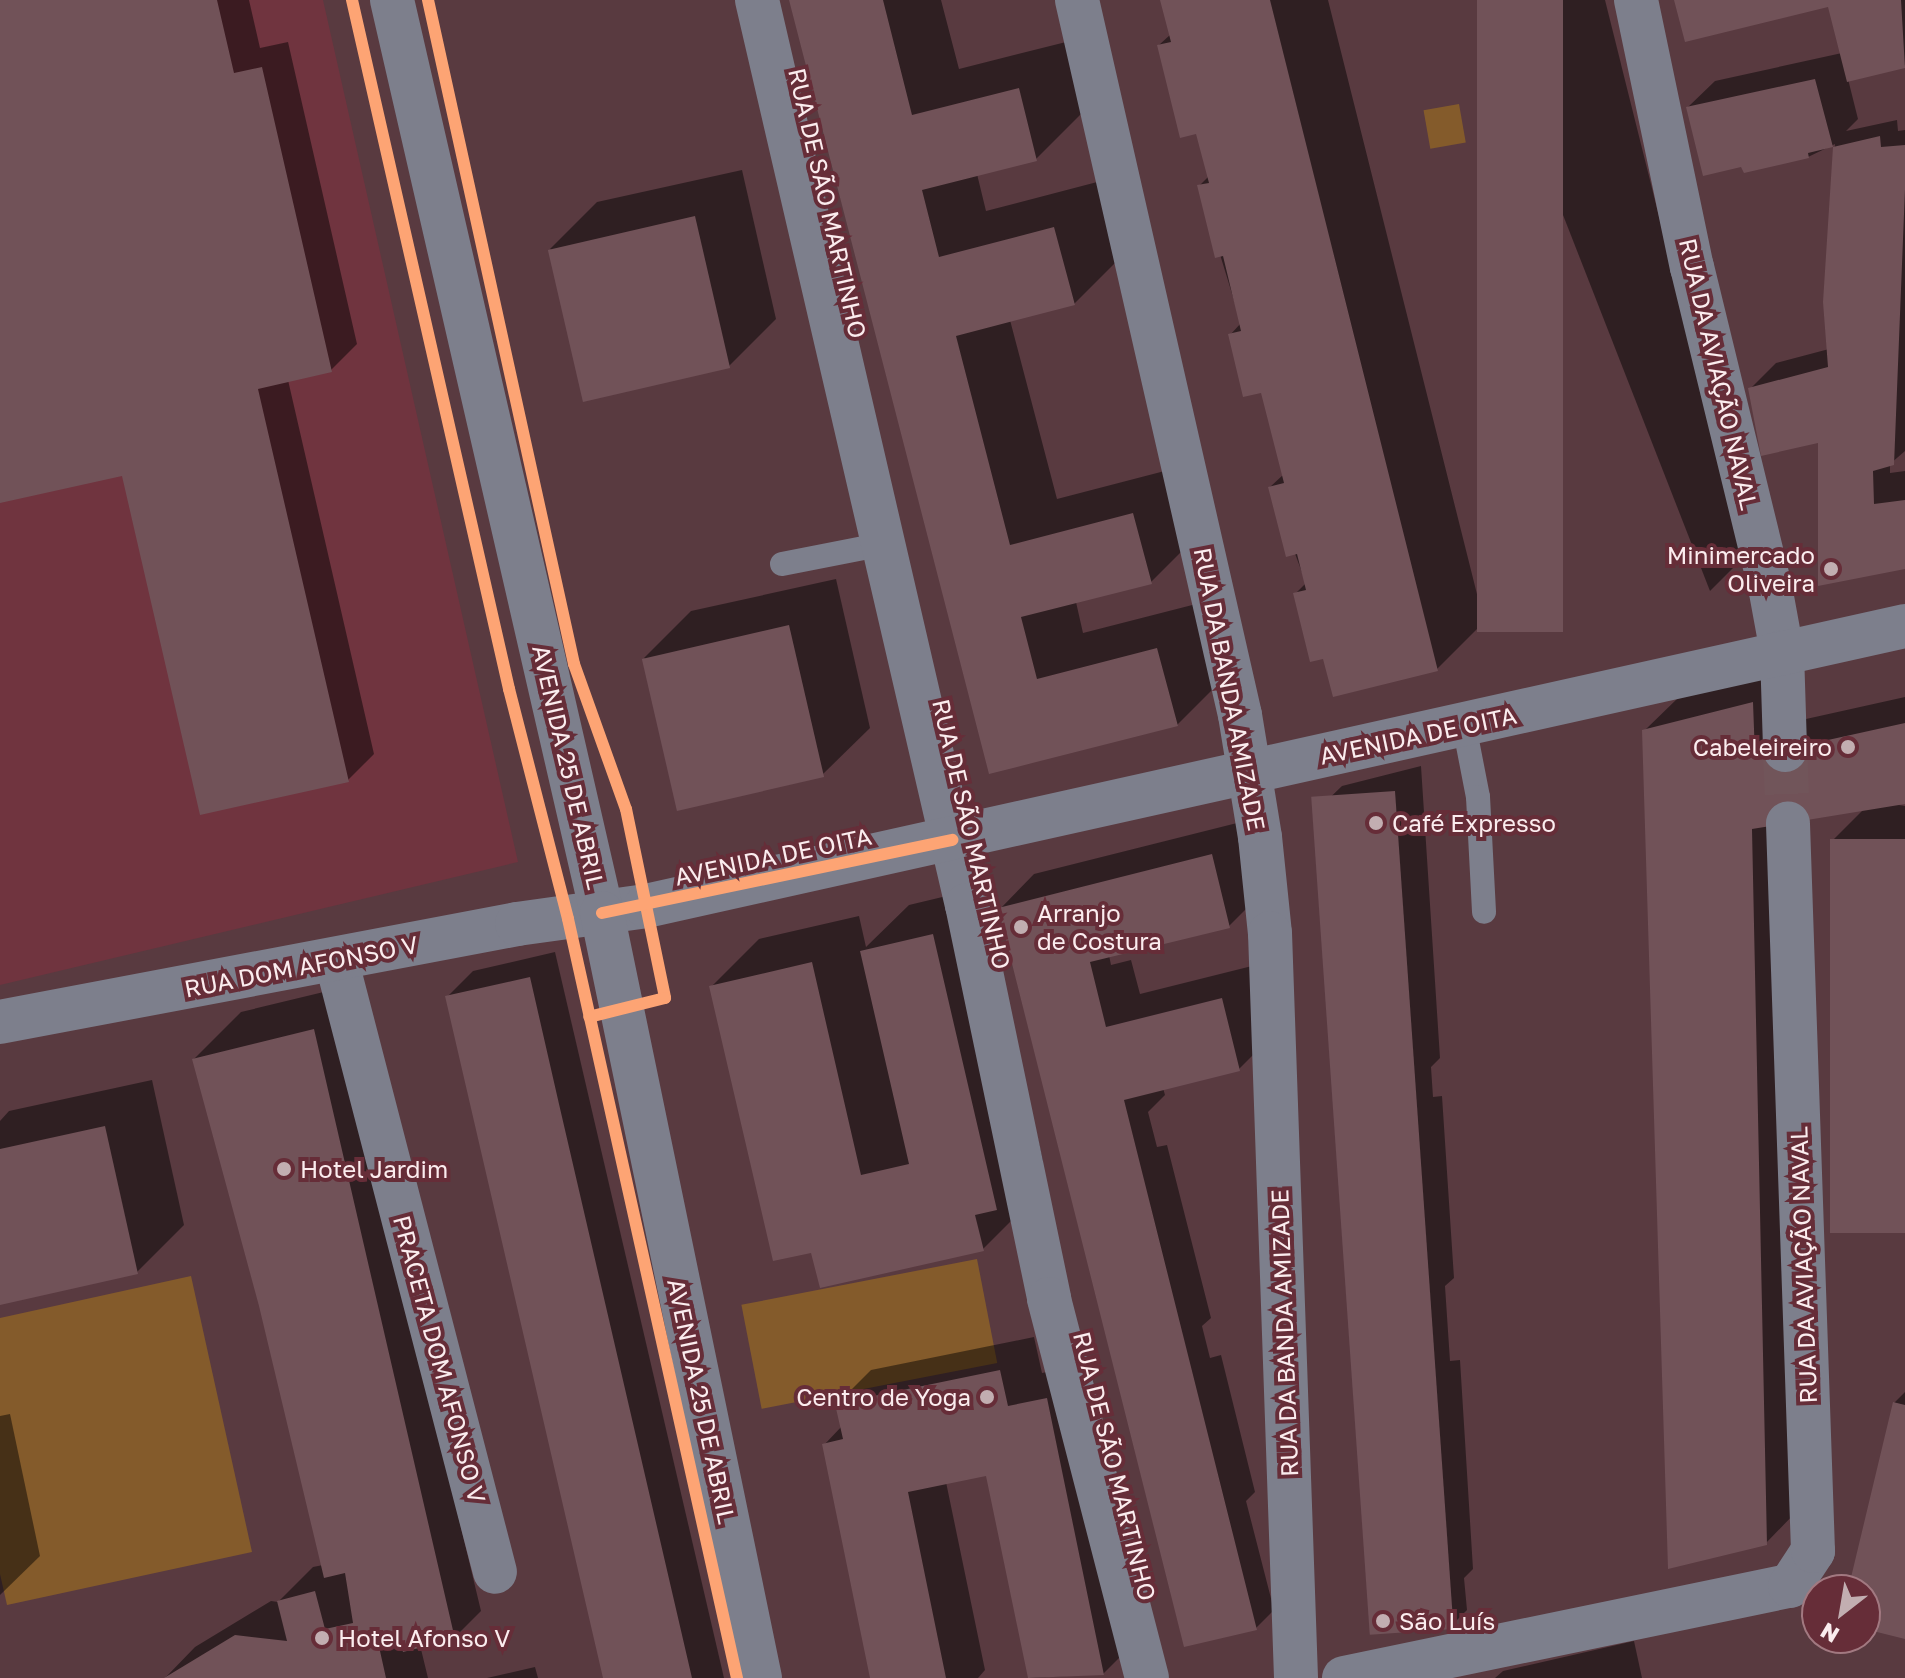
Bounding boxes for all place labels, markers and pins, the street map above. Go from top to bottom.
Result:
place label: Minimercado Oliveira [1667,541,1815,597]
marker: Minimercado Oliveira [1822,560,1840,578]
place label: Cabeleireiro [1693,733,1832,761]
marker: Cabeleireiro [1839,738,1857,756]
place label: Café Expresso [1392,809,1556,837]
marker: Café Expresso [1367,814,1385,832]
place label: Arranjo de Costura [1037,899,1162,955]
marker: Arranjo de Costura [1012,918,1030,936]
place label: Hotel Jardim [300,1155,448,1183]
marker: Hotel Jardim [275,1160,293,1178]
place label: Centro de Yoga [796,1383,971,1411]
marker: Centro de Yoga [978,1388,996,1406]
place label: São Luís [1399,1607,1495,1635]
marker: São Luís [1374,1612,1392,1630]
place label: Hotel Afonso V [338,1624,510,1652]
marker: Hotel Afonso V [313,1629,331,1647]

